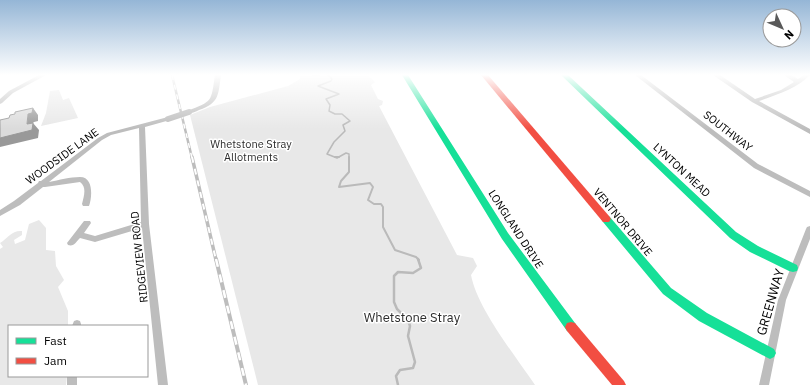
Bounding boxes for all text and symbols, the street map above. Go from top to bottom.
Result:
north arrow [762,8,802,48]
text: N [781,27,797,43]
street label: SOUTHWAY [701,107,756,155]
street label: WOODSIDE LANE [23,125,101,187]
park label: Whetstone Stray Allotments [210,137,292,164]
street label: LYNTON MEAD [651,140,713,200]
street label: VENTNOR DRIVE [591,185,655,259]
street label: LONGLAND DRIVE [485,187,547,271]
street label: RIDGEVIEW ROAD [127,211,151,303]
street label: GREENWAY [753,267,788,337]
park label: Whetstone Stray [364,309,461,326]
legend [8,325,148,377]
text: Fast [44,333,67,348]
text: Jam [44,353,67,368]

